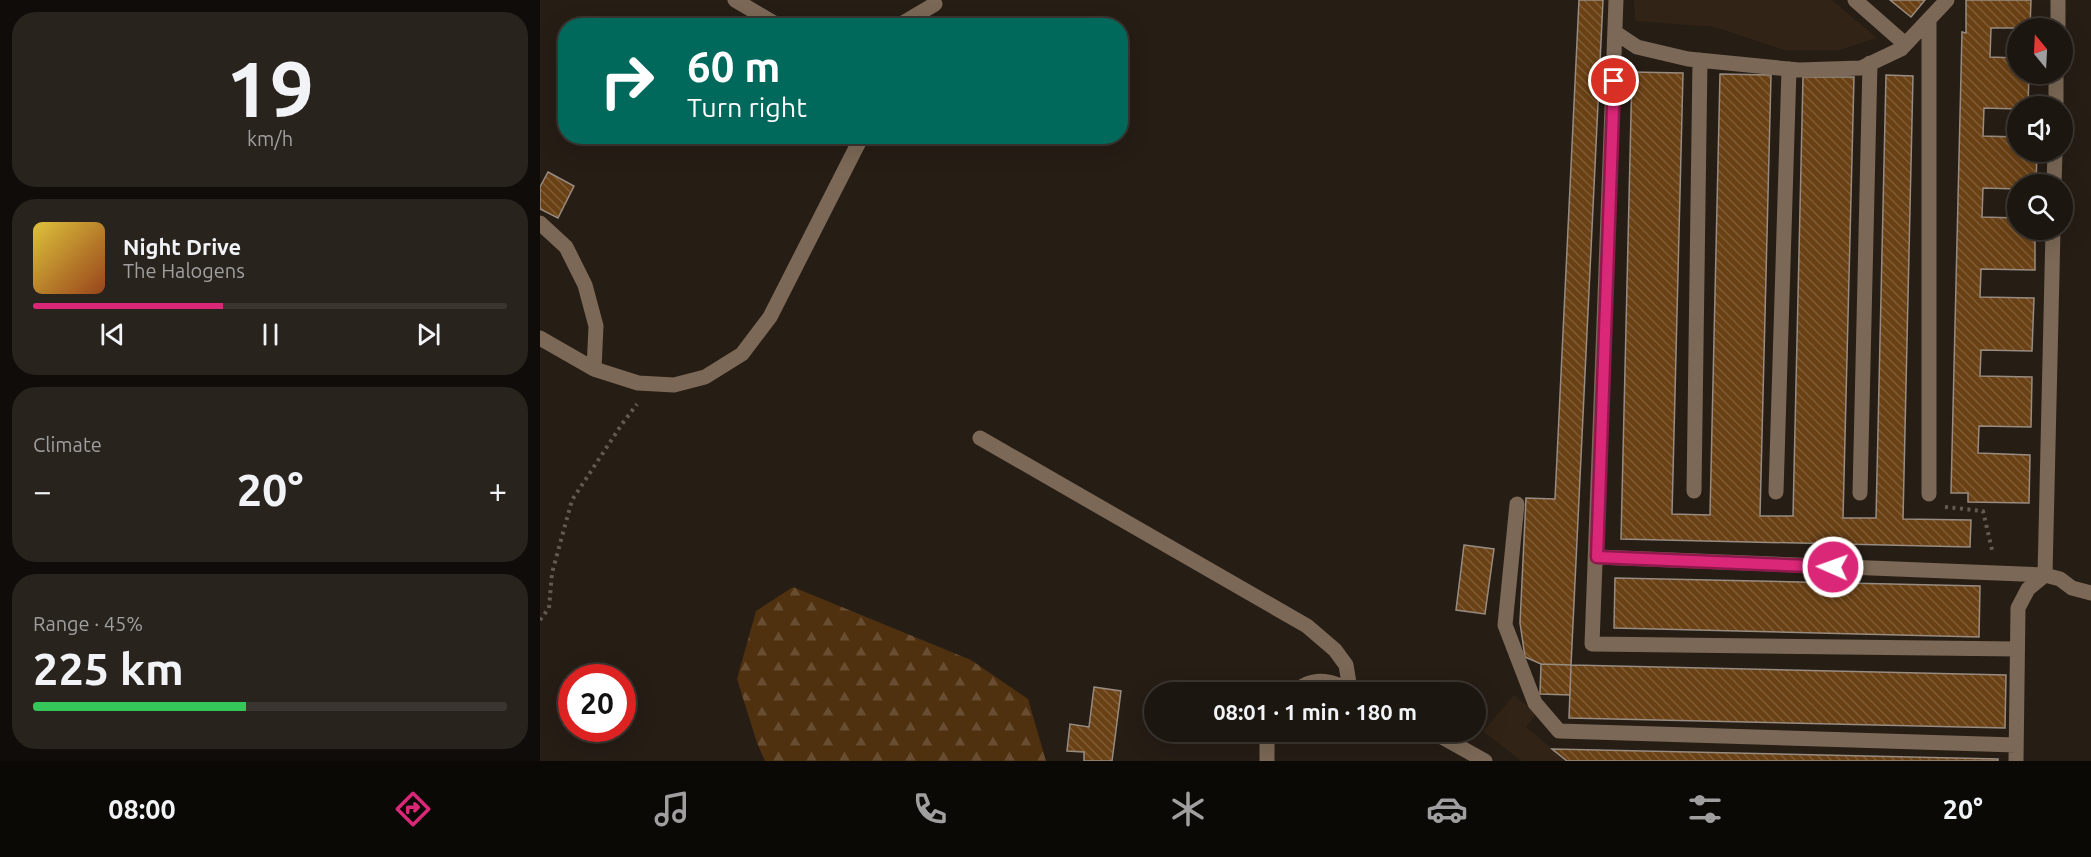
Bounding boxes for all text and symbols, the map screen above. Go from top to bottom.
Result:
north arrow [2007,18,2073,84]
map controls [2007,18,2073,240]
icon: right [588,42,666,120]
text: 60 m [687,43,781,90]
text: 19 [226,44,314,132]
pin [1588,55,1639,106]
icon: arrive [1597,64,1630,97]
text: Turn right [687,92,807,122]
button: sound [2007,96,2073,162]
text: km/h [247,127,293,150]
button: search [2007,174,2073,240]
text: Night Drive [123,234,241,259]
text: The Halogens [123,259,245,282]
icon: previous [96,318,129,351]
icon: pause [254,318,287,351]
icon: next [412,318,445,351]
text: Climate [33,433,102,456]
text: 20° [237,464,303,515]
text: − [33,472,52,509]
text: + [488,472,507,509]
position arrow [1801,535,1865,599]
text: Range · 45% [33,612,143,635]
text: 225 km [33,643,184,694]
speed limit sign: 20 [558,664,636,742]
text: 08:01 · 1 min · 180 m [1213,699,1417,724]
icon: directions [392,788,434,830]
icon: music [651,788,693,830]
icon: phone [909,788,951,830]
icon: climate [1167,788,1209,830]
icon: car [1426,788,1468,830]
icon: filters [1684,788,1726,830]
text: 08:00 [108,794,176,824]
text: 20° [1943,794,1983,824]

